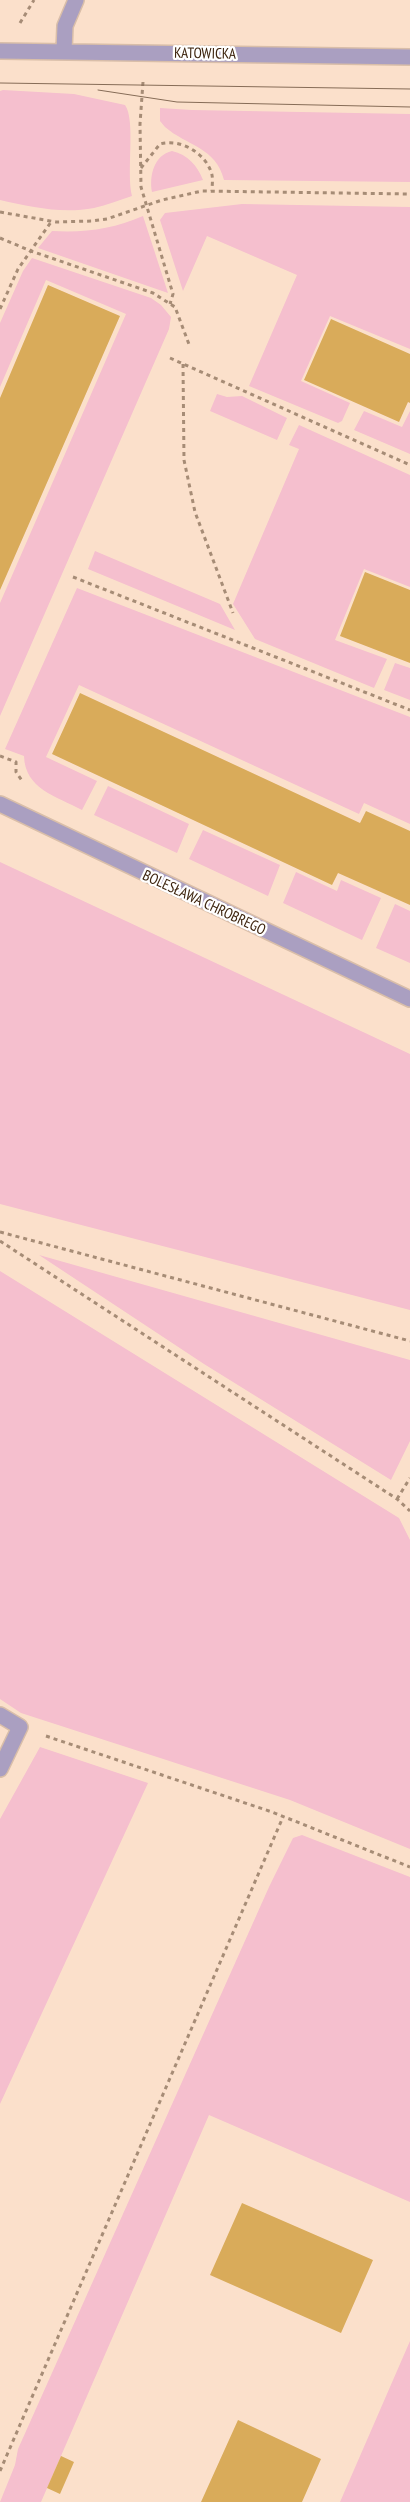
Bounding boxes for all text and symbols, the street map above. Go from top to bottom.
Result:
street label: KATOWICKA [174,44,236,64]
street label: BOLESŁAWA CHROBREGO [140,867,268,939]

